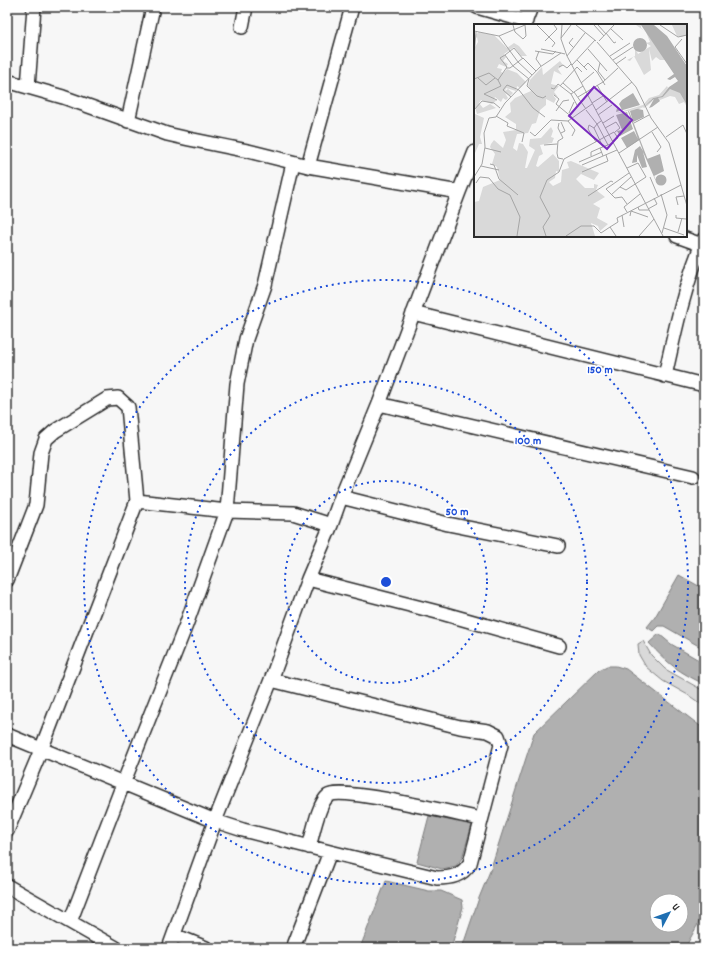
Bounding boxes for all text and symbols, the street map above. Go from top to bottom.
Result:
inset map [474,24,687,237]
text: 150 m [587,362,613,379]
text: 100 m [515,433,541,450]
text: 50 m [445,504,469,521]
centre of rings [379,575,393,589]
north arrow [649,893,689,933]
text: U [667,900,683,915]

